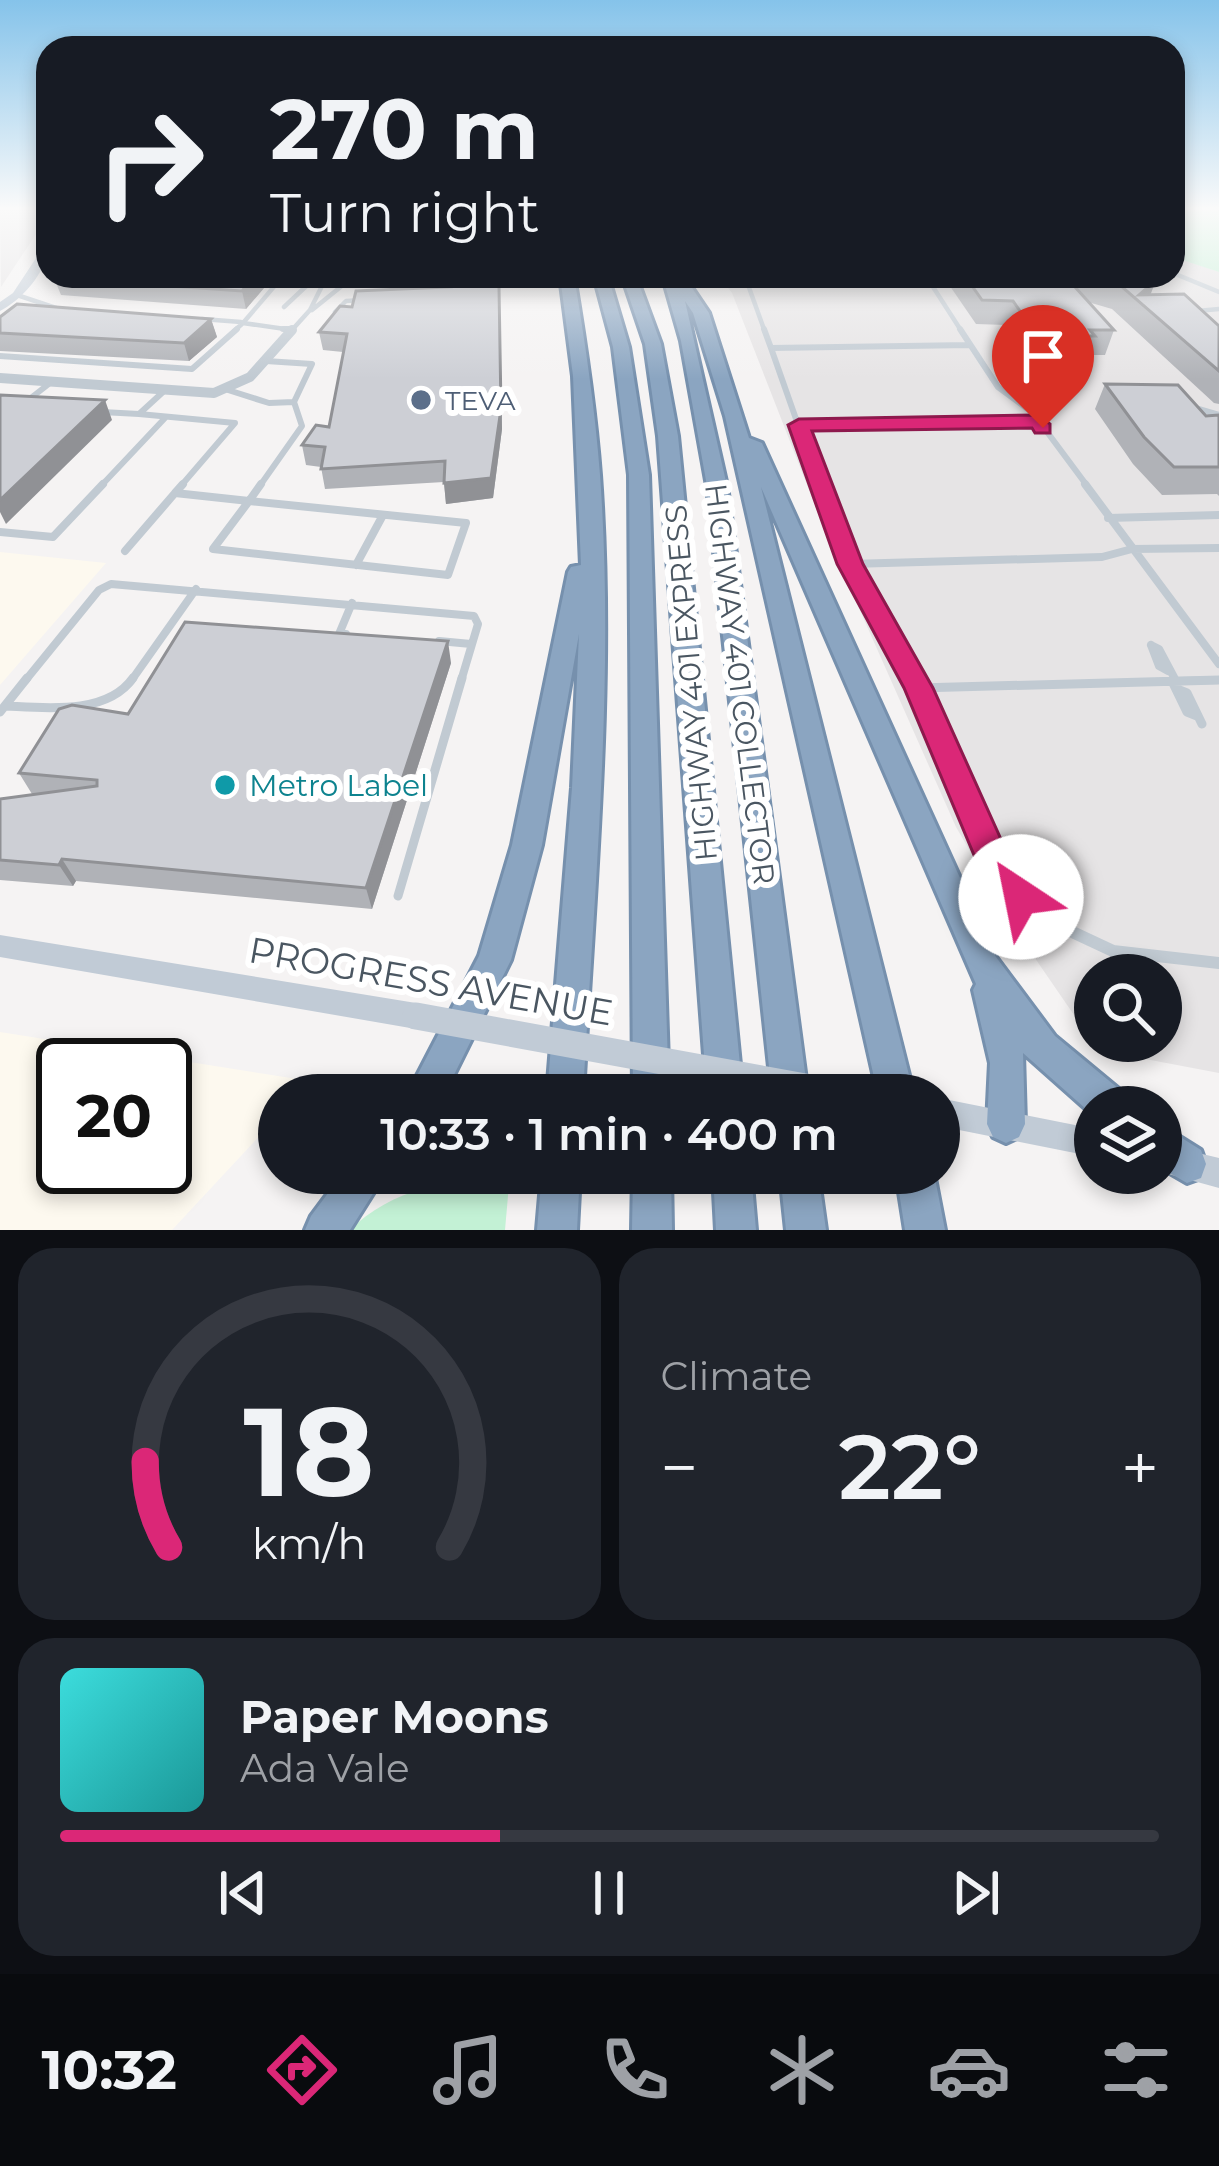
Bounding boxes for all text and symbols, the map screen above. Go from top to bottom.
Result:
text: 270 m [270,78,539,180]
icon: right [72,84,228,240]
text: Turn right [270,180,540,246]
pin [992,305,1094,428]
icon: arrive [1010,323,1076,389]
place label: TEVA [445,384,516,417]
marker: TEVA [408,387,434,413]
street label: HIGHWAY 401 COLLECTOR [697,481,783,887]
street label: HIGHWAY 401 EXPRESS [657,504,725,862]
place label: Metro Label [249,767,428,804]
marker: Metro Label [212,772,238,798]
position arrow [958,834,1084,960]
street label: PROGRESS AVENUE [246,927,616,1035]
map controls [1074,954,1182,1194]
button: search [1074,954,1182,1062]
speed limit sign: 20 [36,1038,192,1194]
button: layers [1074,1086,1182,1194]
text: 10:33 · 1 min · 400 m [380,1106,838,1161]
text: Climate [661,1352,812,1400]
text: 18 [244,1375,375,1527]
text: 22° [839,1412,981,1522]
text: − [661,1427,698,1508]
text: + [1121,1427,1159,1508]
text: km/h [252,1517,366,1570]
text: Paper Moons [240,1689,549,1744]
text: Ada Vale [240,1744,410,1792]
icon: previous [210,1860,276,1926]
icon: pause [576,1860,642,1926]
icon: next [943,1860,1009,1926]
icon: directions [260,2028,344,2112]
icon: music [426,2028,510,2112]
icon: phone [593,2028,677,2112]
icon: climate [760,2028,844,2112]
icon: car [927,2028,1011,2112]
icon: filters [1094,2028,1178,2112]
text: 10:32 [41,2037,177,2103]

